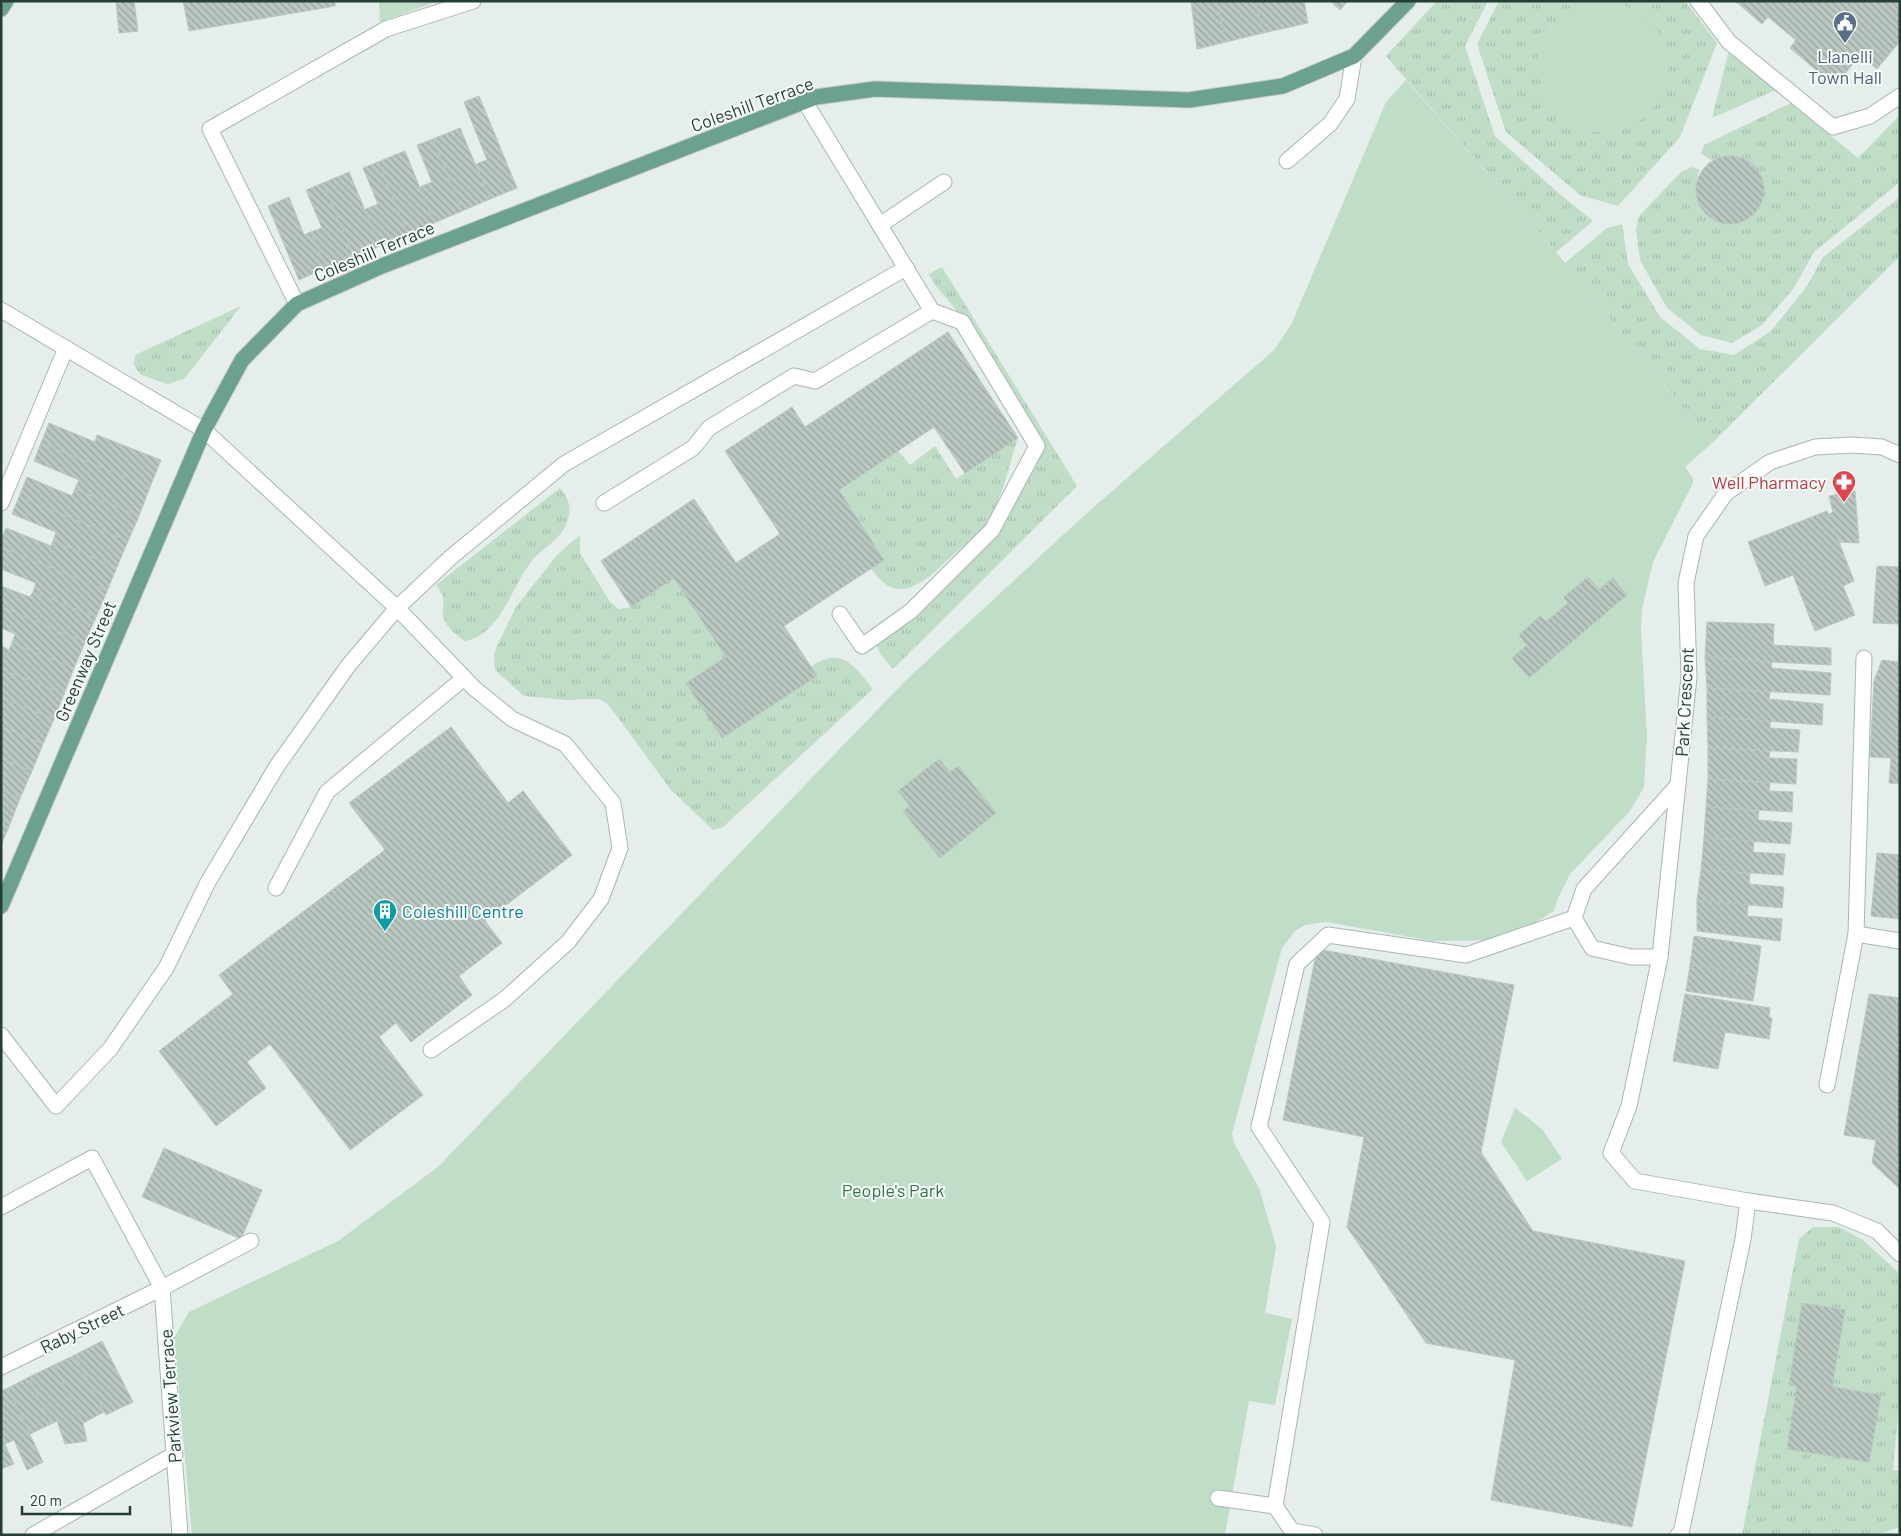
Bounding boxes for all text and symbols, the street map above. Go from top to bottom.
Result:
public building icon: Llanelli Town Hall [1832,10,1858,44]
place label: Llanelli Town Hall [1808,45,1882,88]
street label: Coleshill Terrace [688,72,816,136]
street label: Coleshill Terrace [310,216,438,286]
pharmacy icon: Well Pharmacy [1831,469,1857,503]
place label: Well Pharmacy [1712,471,1826,493]
street label: Greenway Street [50,597,120,725]
street label: Park Crescent [1670,647,1698,757]
building icon: Coleshill Centre [372,898,398,932]
place label: Coleshill Centre [402,900,524,922]
park label: People's Park [842,1179,944,1201]
street label: Raby Street [36,1298,128,1358]
street label: Parkview Terrace [154,1328,186,1464]
scale bar [22,1484,130,1516]
text: 20 m [30,1491,62,1509]

